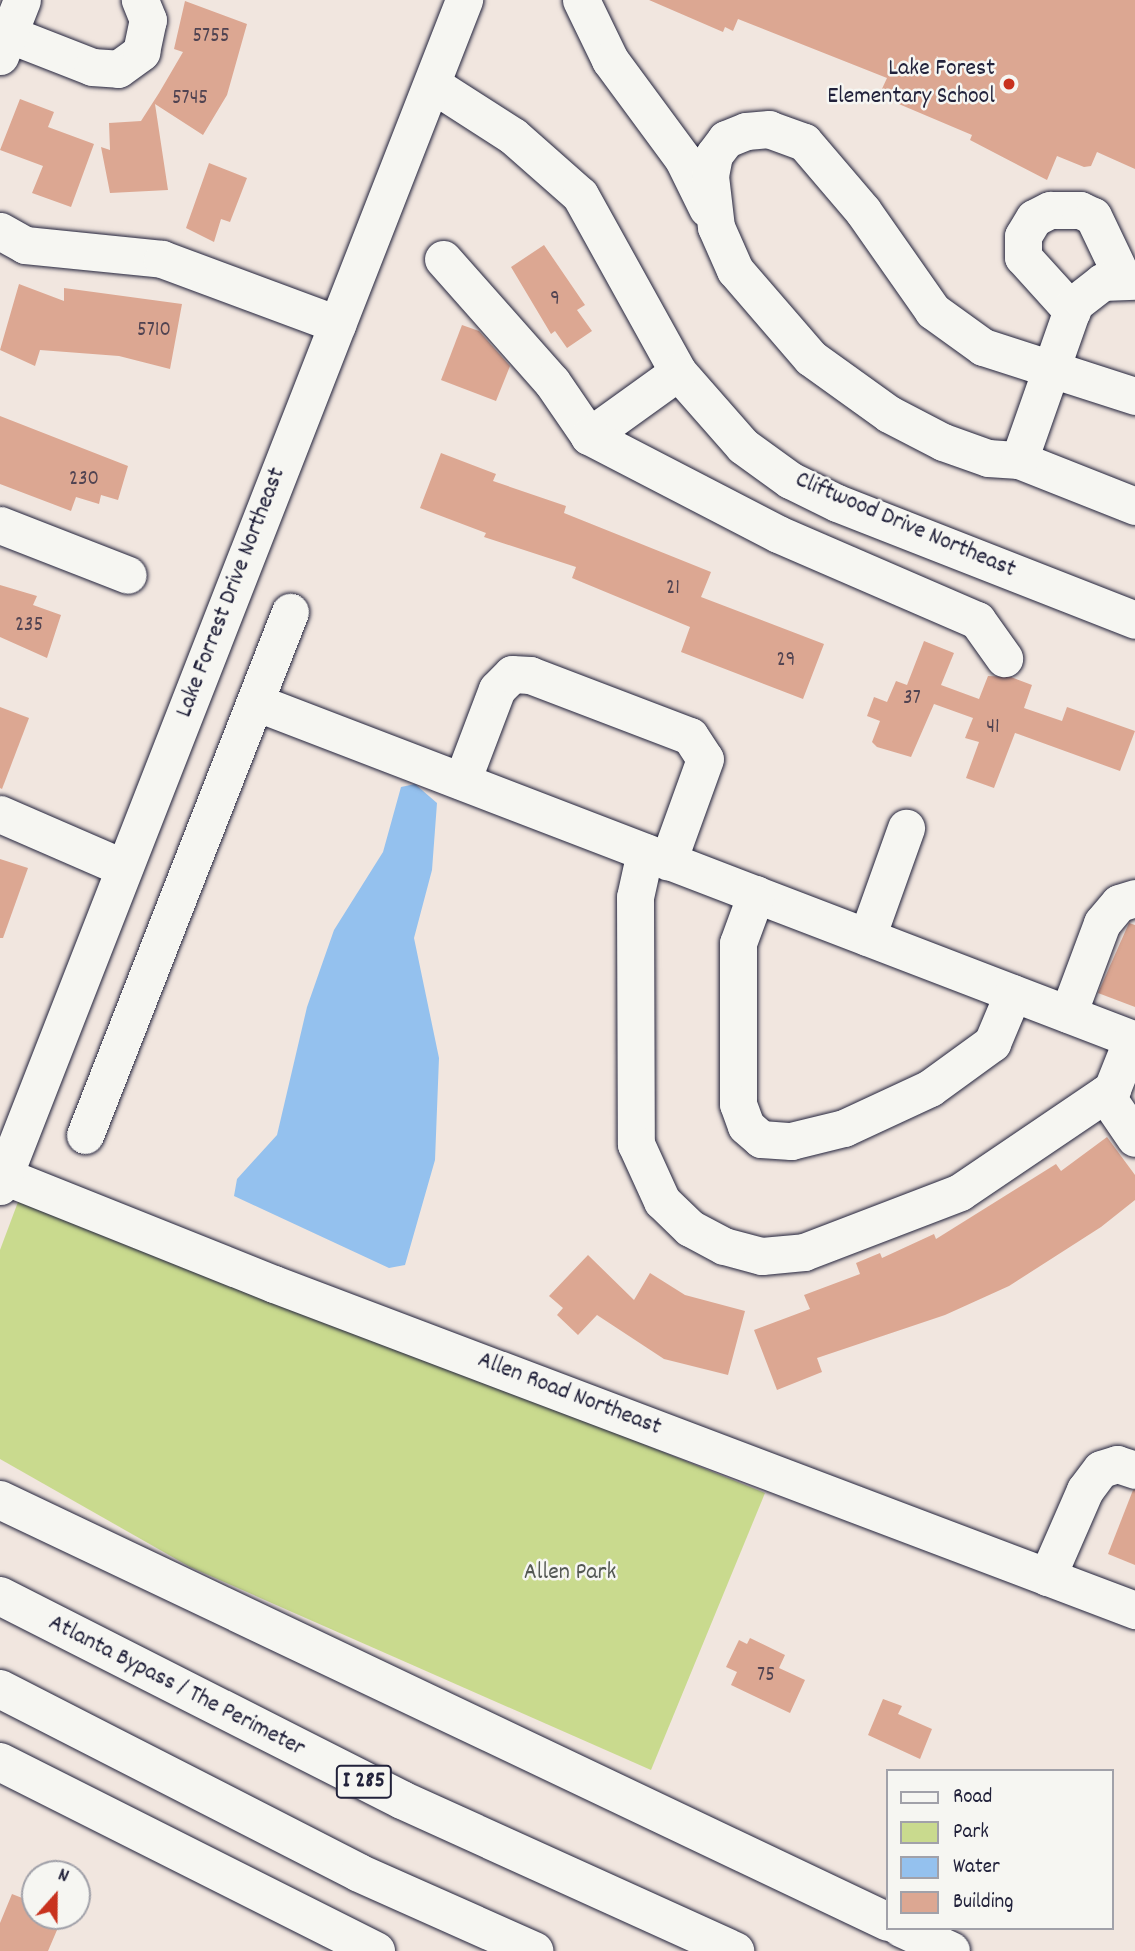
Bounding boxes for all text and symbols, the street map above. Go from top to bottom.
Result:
house number: 5755 [192,24,230,50]
place label: Lake Forest Elementary School [827,56,995,112]
marker: Lake Forest Elementary School [1001,76,1017,92]
house number: 5745 [172,86,208,112]
house number: 9 [550,287,560,313]
house number: 5710 [137,318,171,344]
street label: Lake Forrest Drive Northeast [171,464,293,722]
house number: 230 [69,467,99,493]
street label: Cliftwood Drive Northeast [790,467,1020,585]
house number: 21 [666,576,680,602]
house number: 235 [15,613,43,639]
house number: 29 [777,648,795,674]
house number: 37 [903,686,921,712]
house number: 41 [986,715,1000,741]
street label: Allen Road Northeast [473,1347,665,1443]
park label: Allen Park [524,1560,616,1588]
street label: Atlanta Bypass / The Perimeter [43,1610,309,1764]
house number: 75 [757,1663,775,1689]
road number: I 285 [334,1763,394,1802]
legend [886,1769,1114,1930]
text: Road [953,1783,992,1813]
text: Park [953,1818,989,1848]
text: Water [953,1853,1000,1883]
north arrow [21,1860,91,1930]
text: N [54,1863,72,1891]
text: Building [953,1888,1013,1918]

